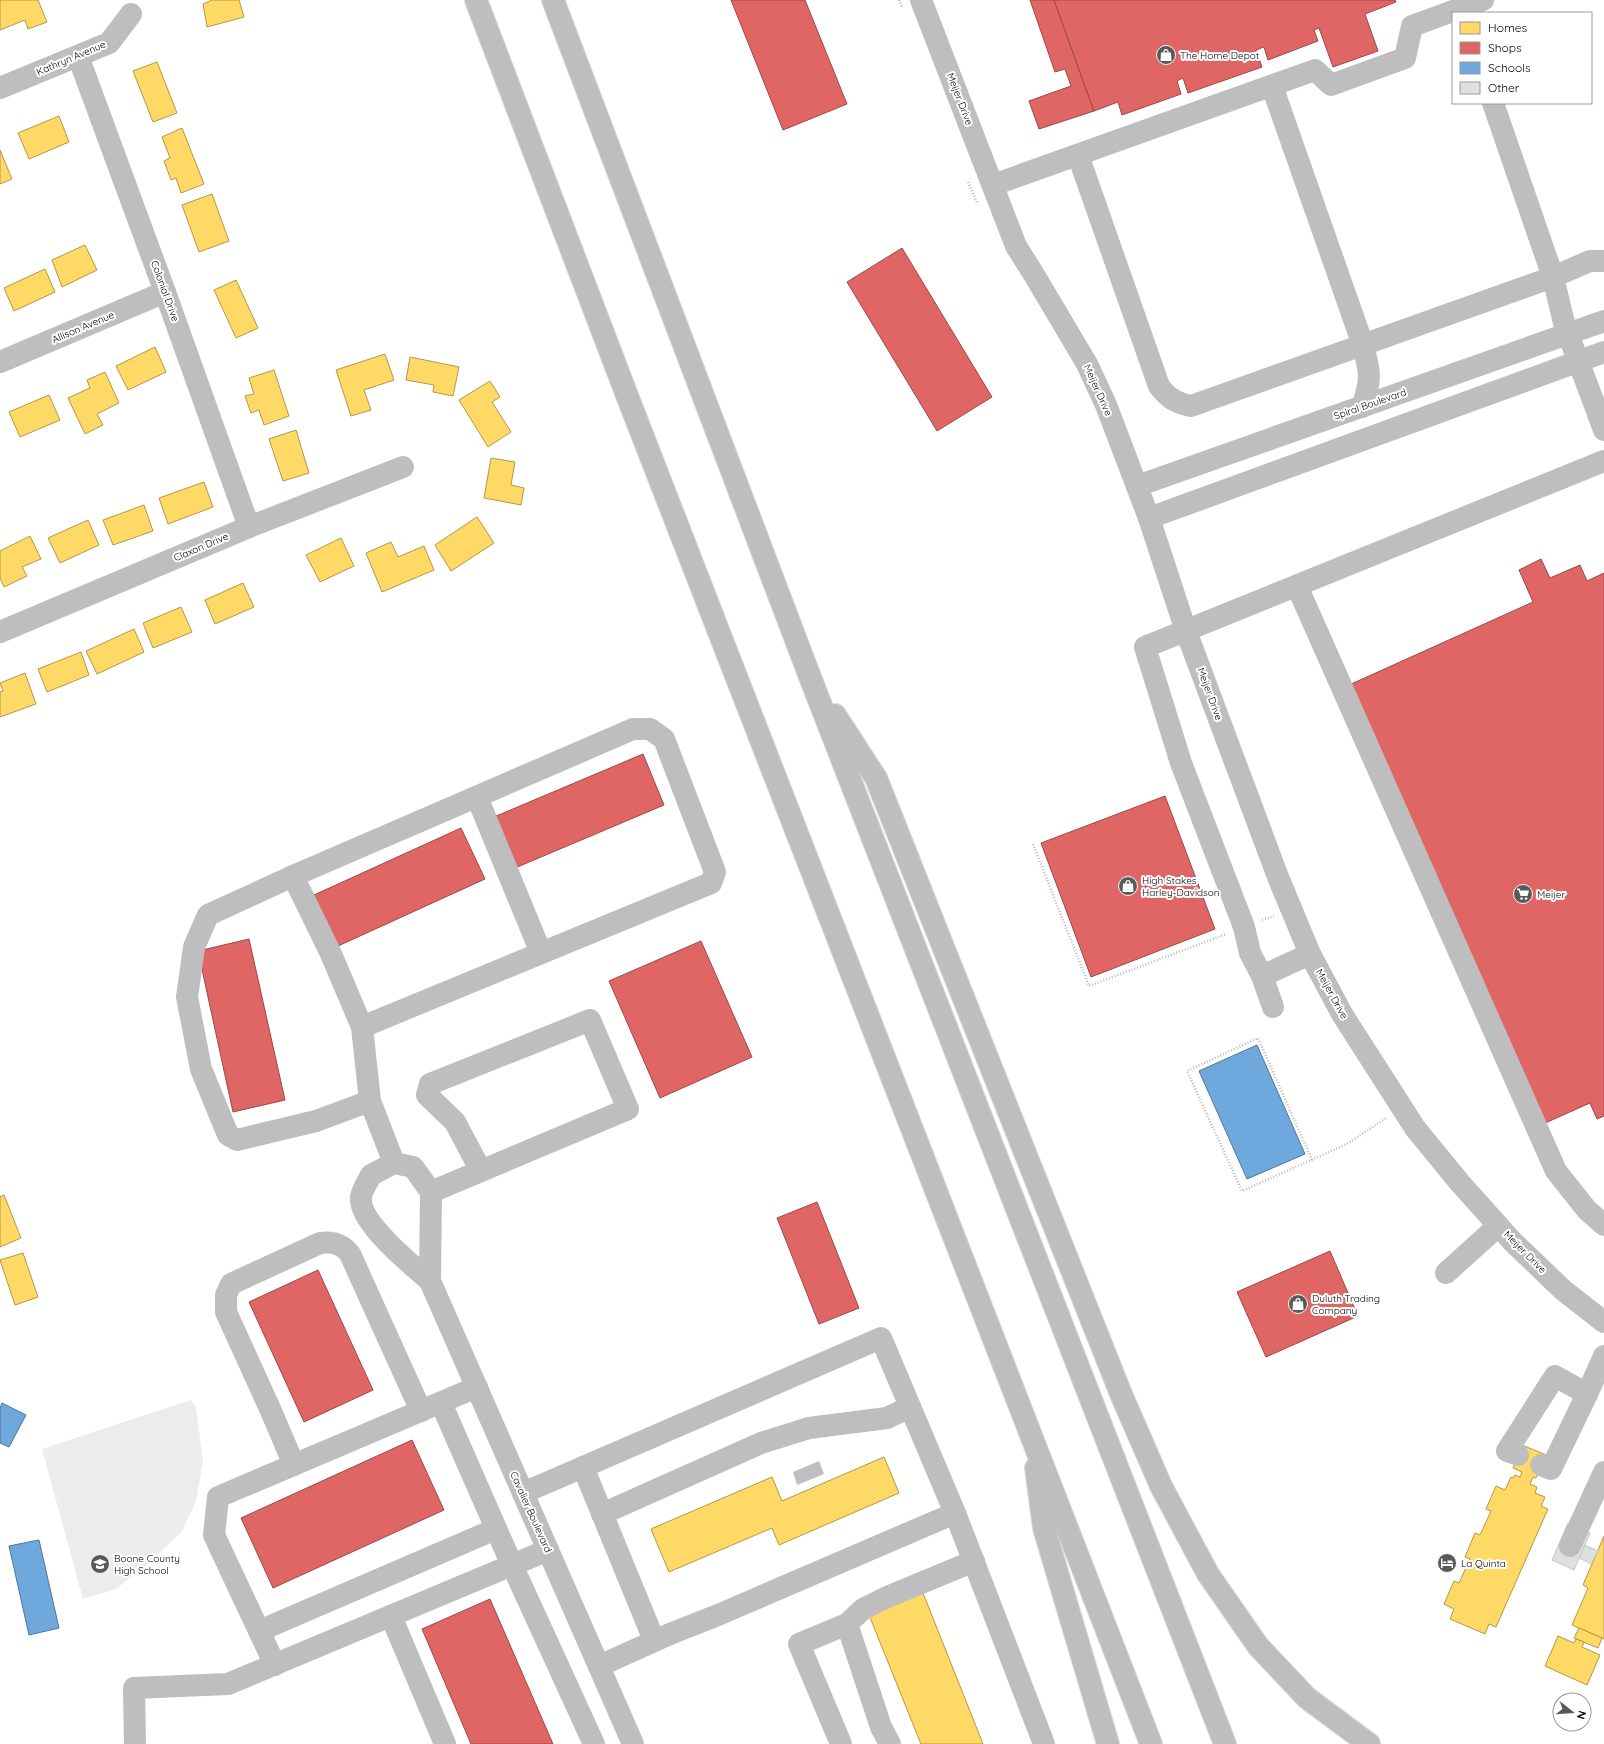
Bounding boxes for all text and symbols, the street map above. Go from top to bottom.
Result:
legend [1452,12,1592,104]
text: Homes [1488,20,1528,35]
street label: Kathryn Avenue [34,37,108,78]
text: Shops [1488,40,1522,55]
shop icon: The Home Depot [1155,44,1177,66]
place label: The Home Depot [1180,49,1260,62]
text: Schools [1488,60,1531,75]
street label: Meijer Drive [944,71,976,127]
text: Other [1488,80,1520,95]
street label: Colonial Drive [148,259,182,324]
street label: Allison Avenue [50,308,117,346]
street label: Meijer Drive [1081,362,1115,418]
street label: Spiral Boulevard [1332,386,1408,422]
street label: Claxon Drive [172,530,231,564]
street label: Meijer Drive [1194,666,1226,722]
place label: High Stakes Harley-Davidson [1142,874,1220,899]
shop icon: High Stakes Harley-Davidson [1117,875,1139,897]
supermarket icon: Meijer [1512,883,1534,905]
place label: Meijer [1537,888,1565,901]
street label: Meijer Drive [1313,967,1351,1022]
street label: Meijer Drive [1501,1228,1549,1276]
place label: Duluth Trading Company [1312,1292,1380,1317]
shop icon: Duluth Trading Company [1287,1293,1309,1315]
street label: Cavalier Boulevard [507,1469,555,1555]
place label: Boone County High School [114,1552,180,1577]
hotel icon: La Quinta [1436,1552,1458,1574]
school or university icon: Boone County High School [89,1553,111,1575]
place label: La Quinta [1461,1557,1506,1570]
north arrow [1552,1692,1592,1732]
text: N [1574,1709,1589,1721]

